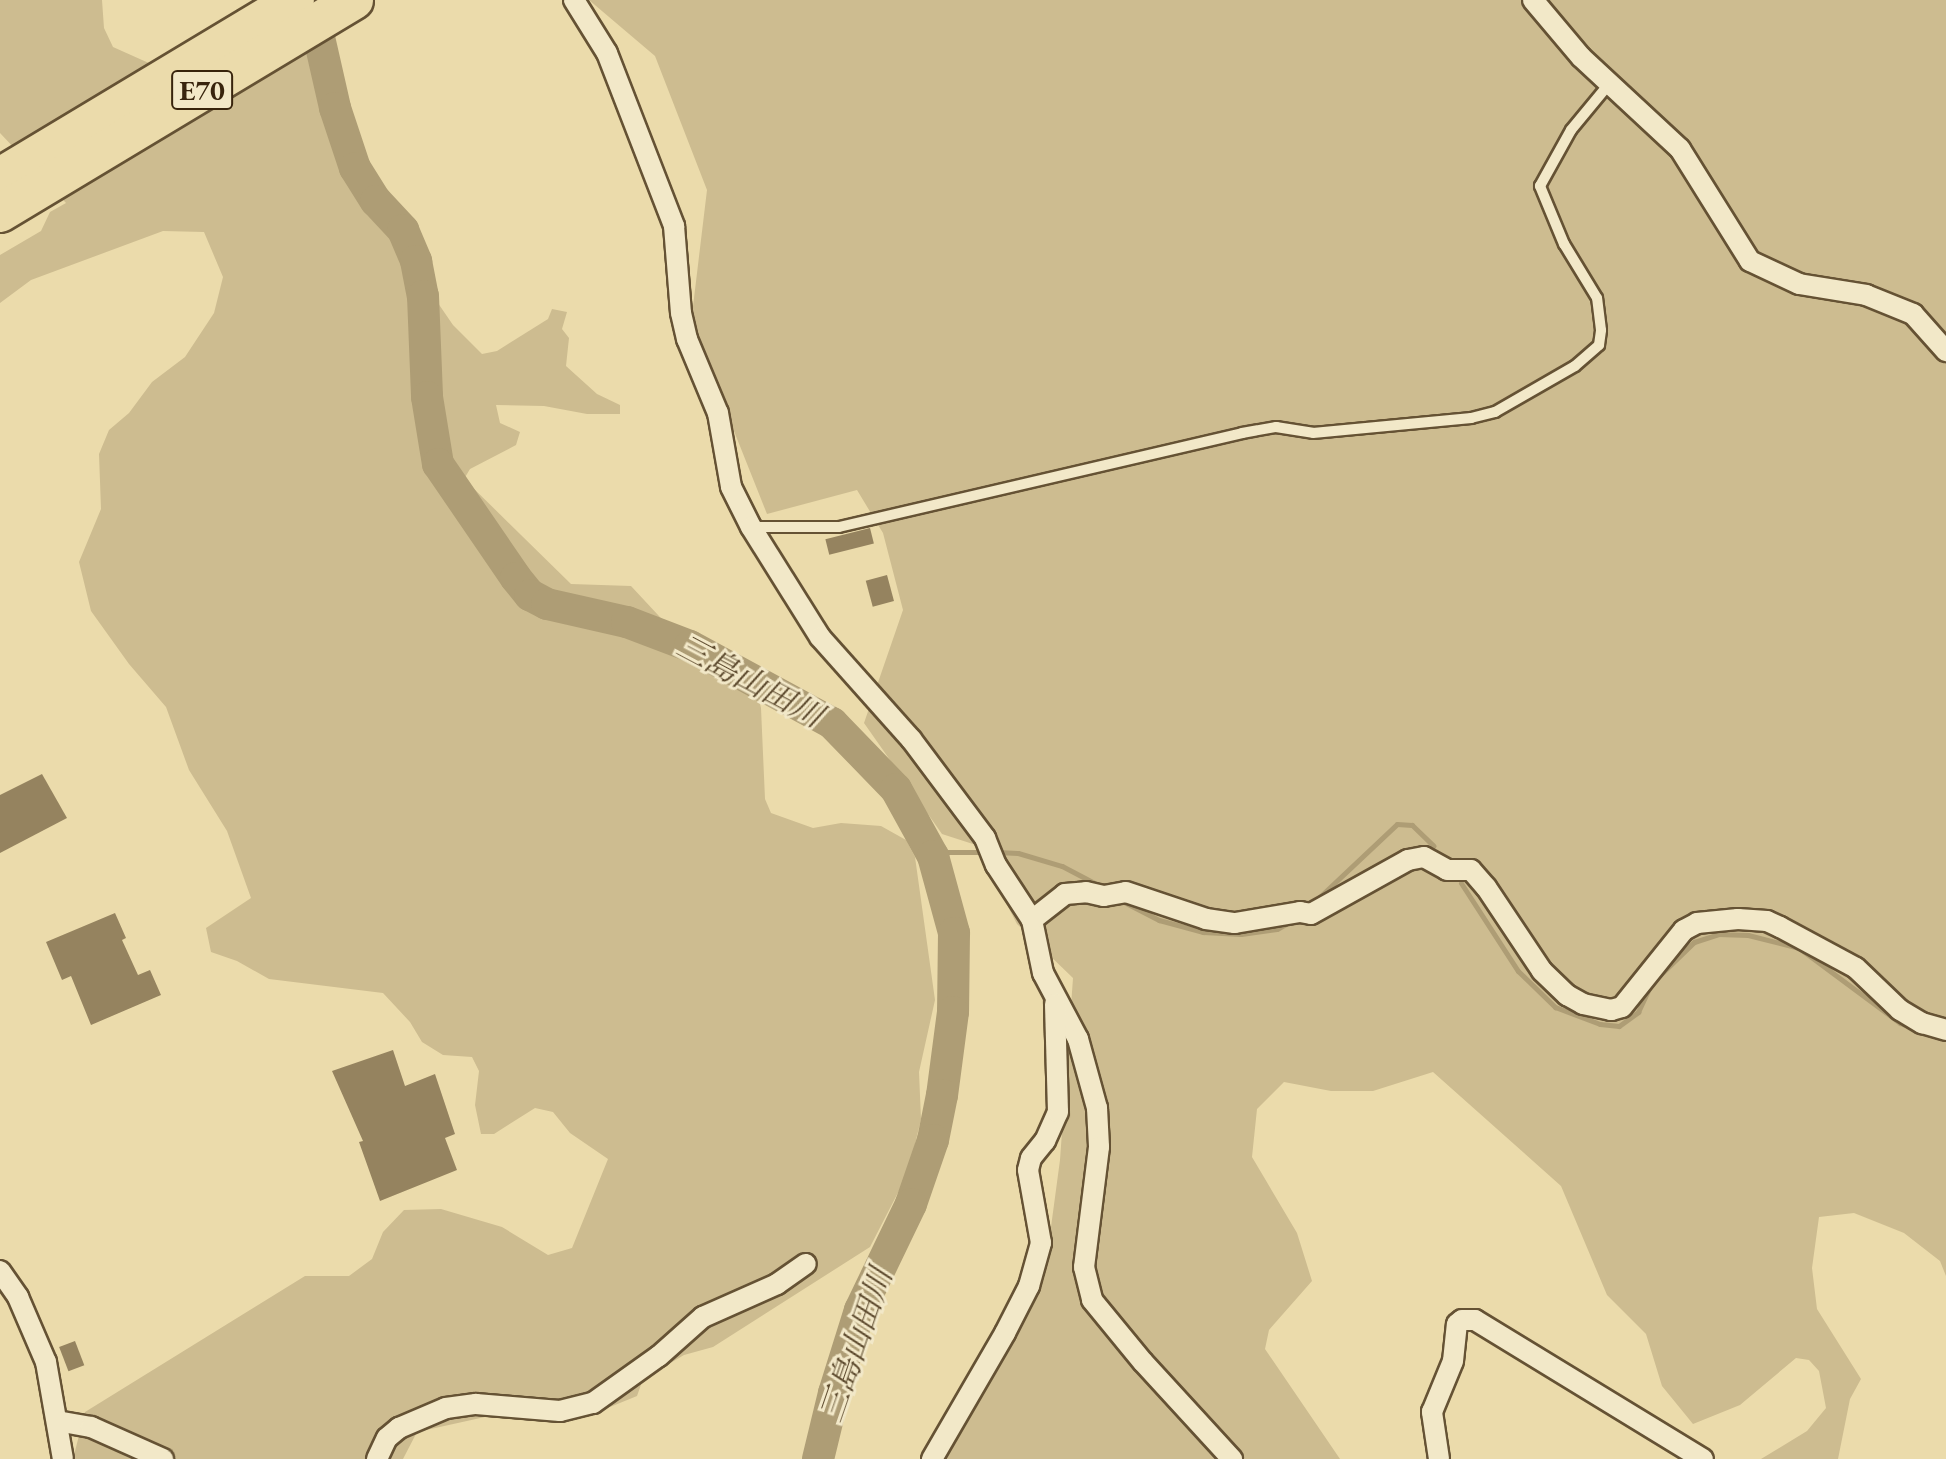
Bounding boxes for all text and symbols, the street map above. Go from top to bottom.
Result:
road number: E70 [170,66,234,114]
water label: 三島山田川 [670,626,830,736]
water label: 三島山田川 [812,1263,900,1427]

